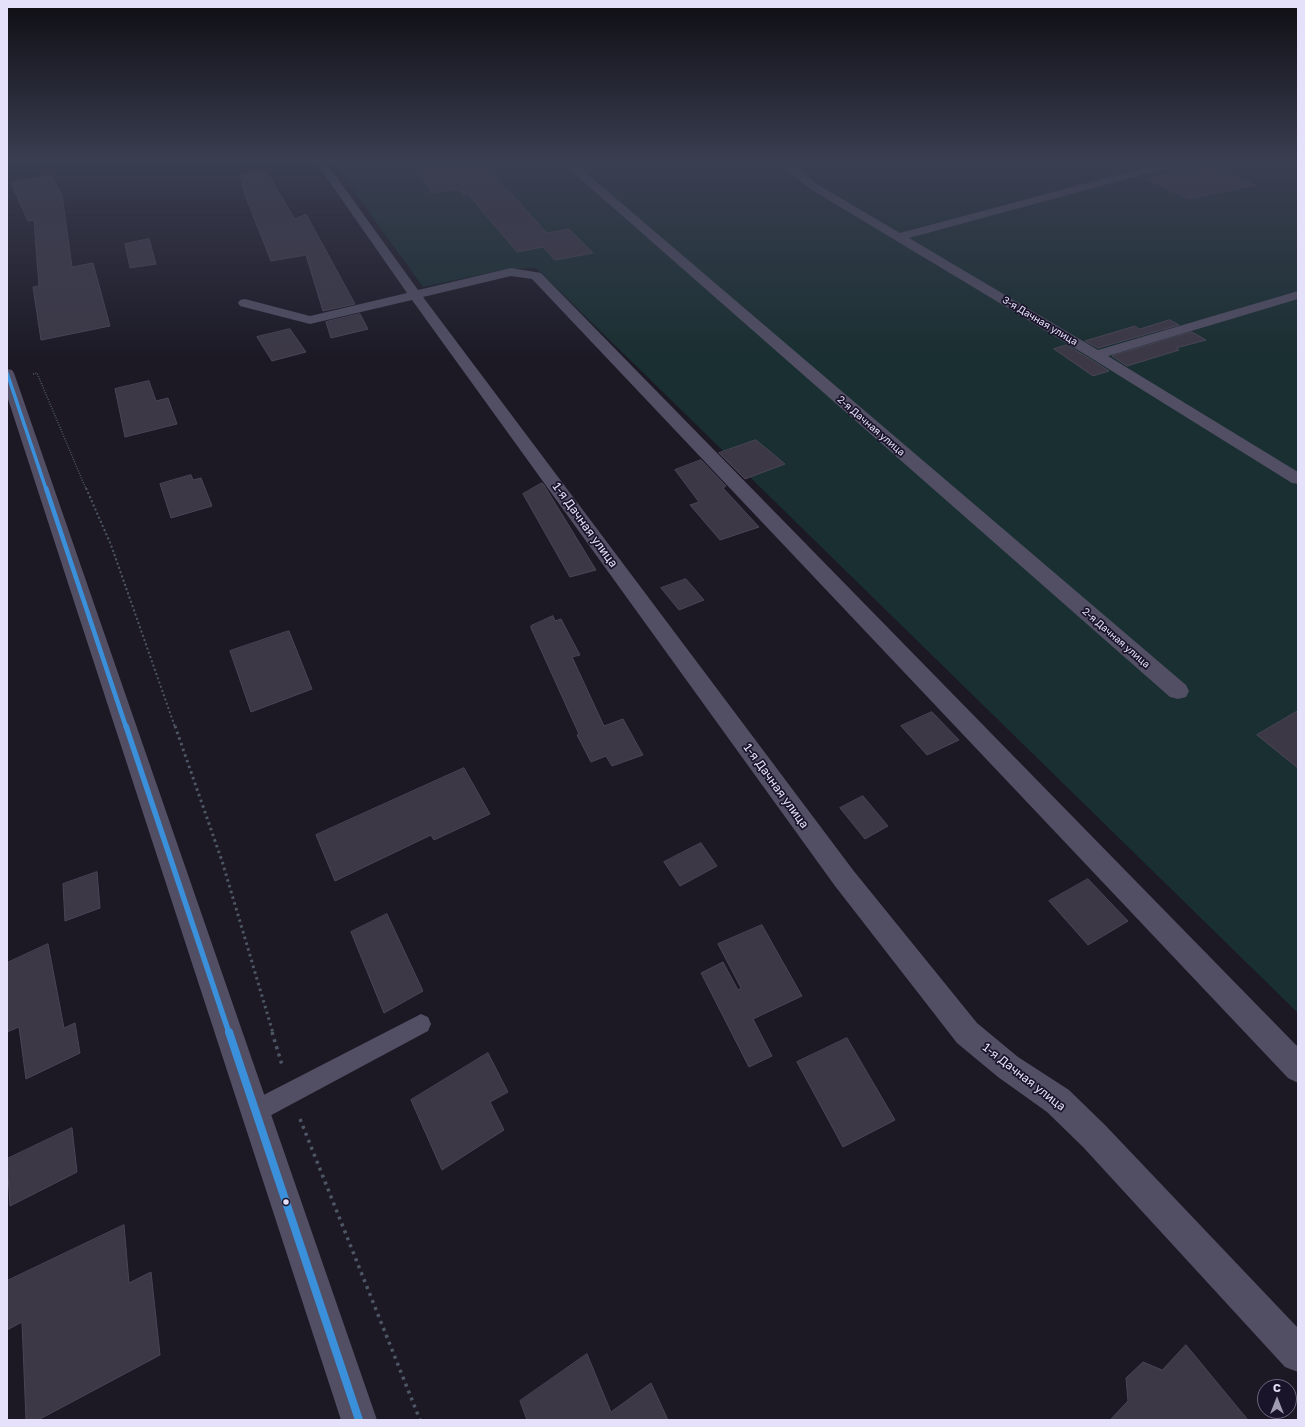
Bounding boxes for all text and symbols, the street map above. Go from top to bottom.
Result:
street label: 3-я Дачная улица [1000,294,1080,348]
street label: 2-я Дачная улица [835,393,907,459]
street label: 1-я Дачная улица [549,480,621,570]
street label: 2-я Дачная улица [1080,605,1152,671]
street label: 1-я Дачная улица [740,741,812,831]
street label: 1-я Дачная улица [980,1040,1068,1114]
unlabelled marker [281,1197,291,1207]
north arrow [1257,1379,1297,1419]
text: С [1273,1381,1281,1394]

